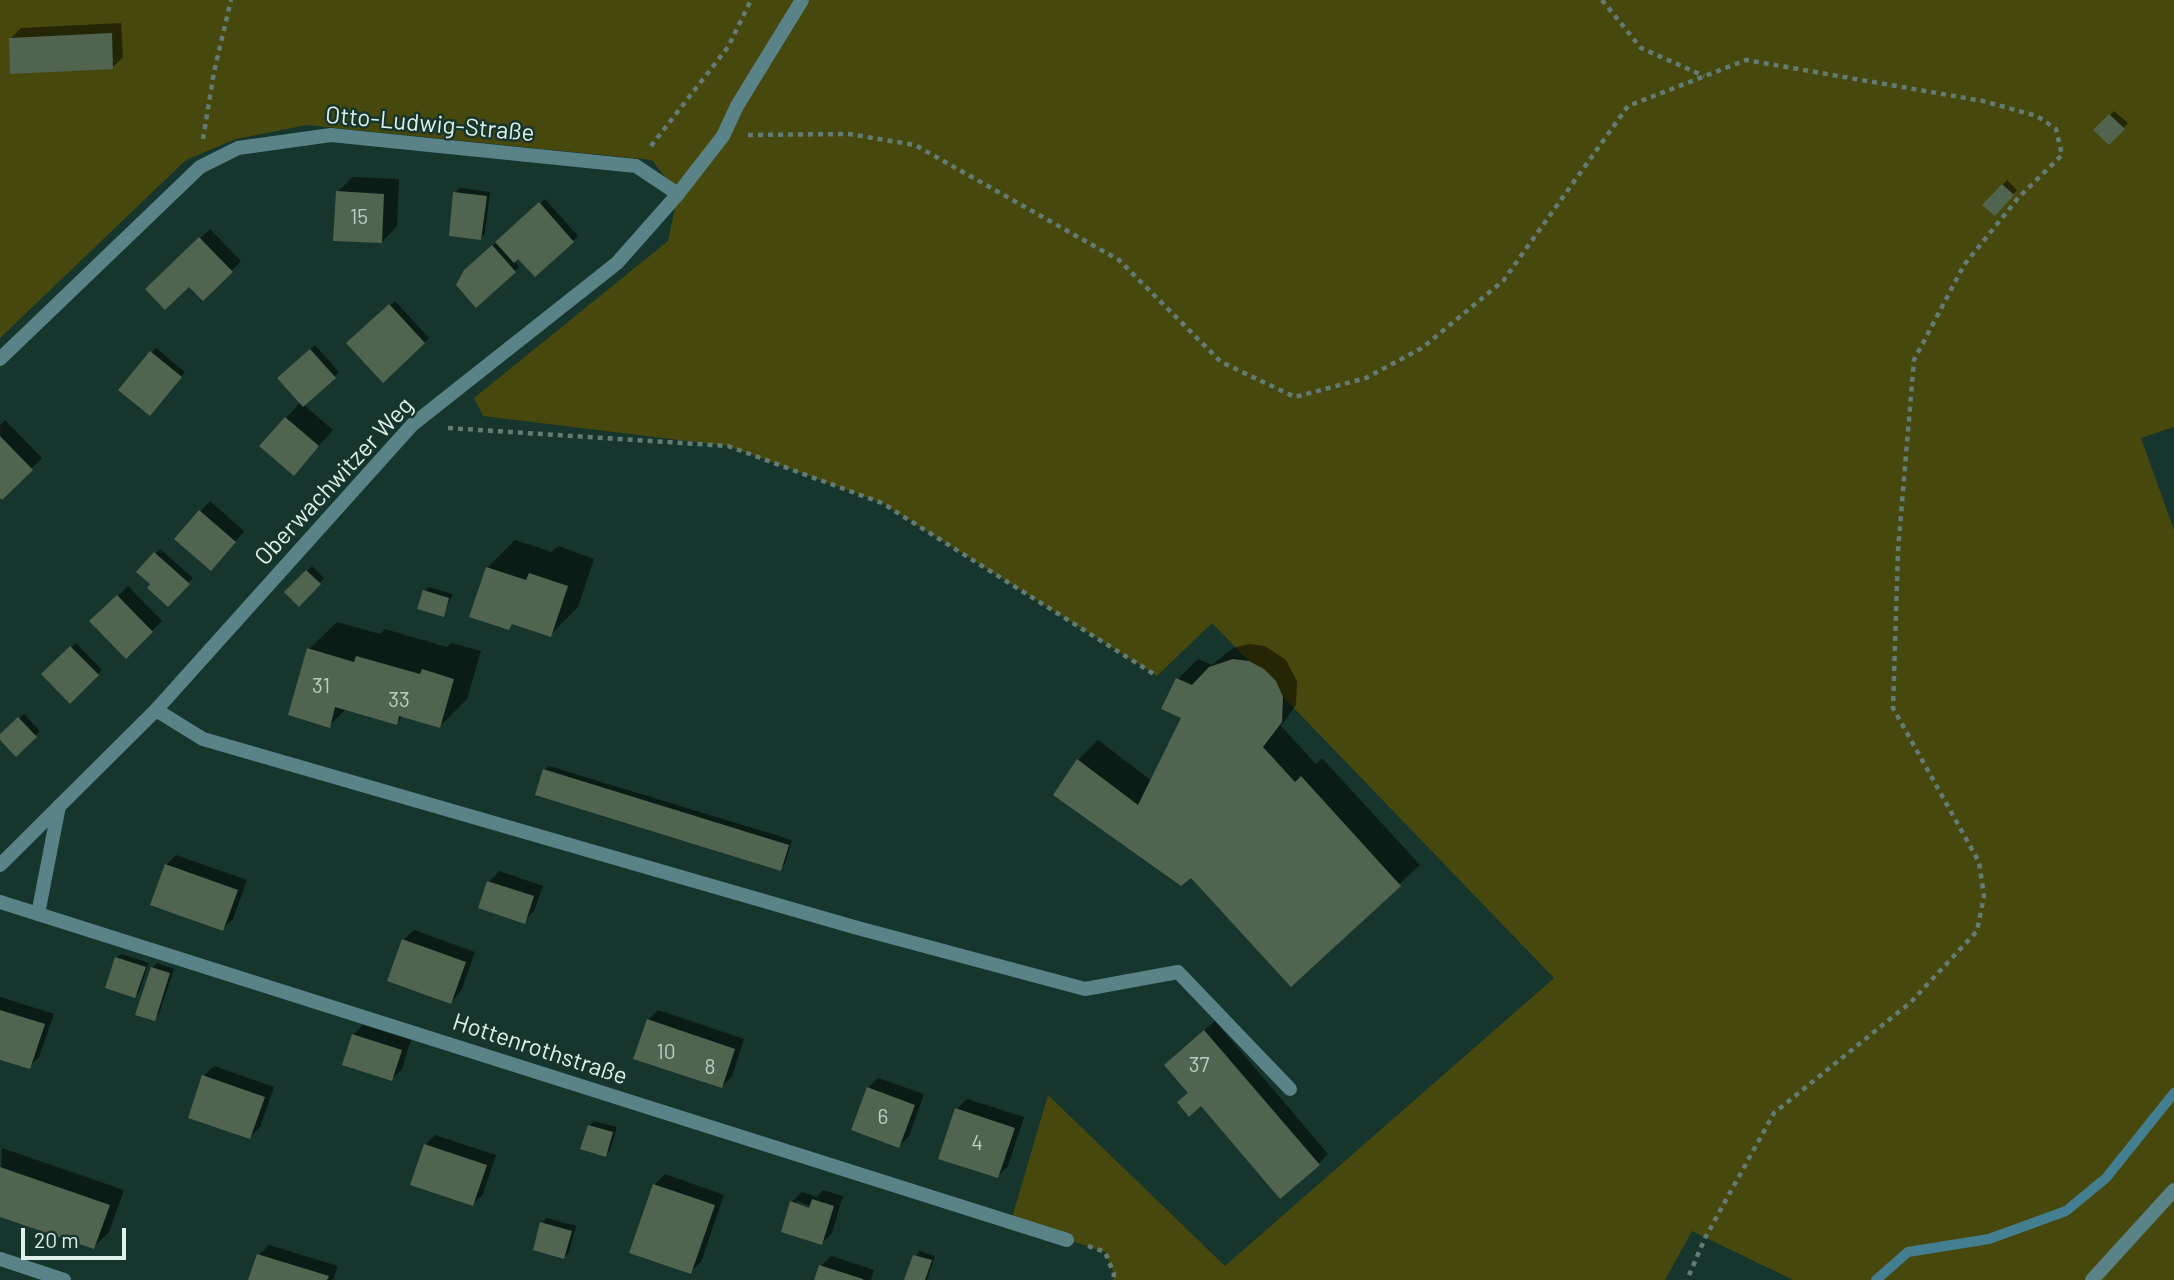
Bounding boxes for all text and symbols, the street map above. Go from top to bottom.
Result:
street label: Otto-Ludwig-Straße [324,101,536,147]
house number: 15 [350,204,368,230]
street label: Oberwachwitzer Weg [249,391,419,571]
house number: 31 [312,673,330,699]
house number: 33 [388,687,410,713]
street label: Hottenrothstraße [449,1007,631,1091]
house number: 10 [656,1039,676,1065]
house number: 37 [1189,1052,1209,1078]
house number: 8 [705,1054,715,1080]
house number: 6 [878,1104,888,1130]
house number: 4 [971,1130,983,1156]
scale bar [24,1214,130,1258]
text: 20 m [34,1227,79,1252]

